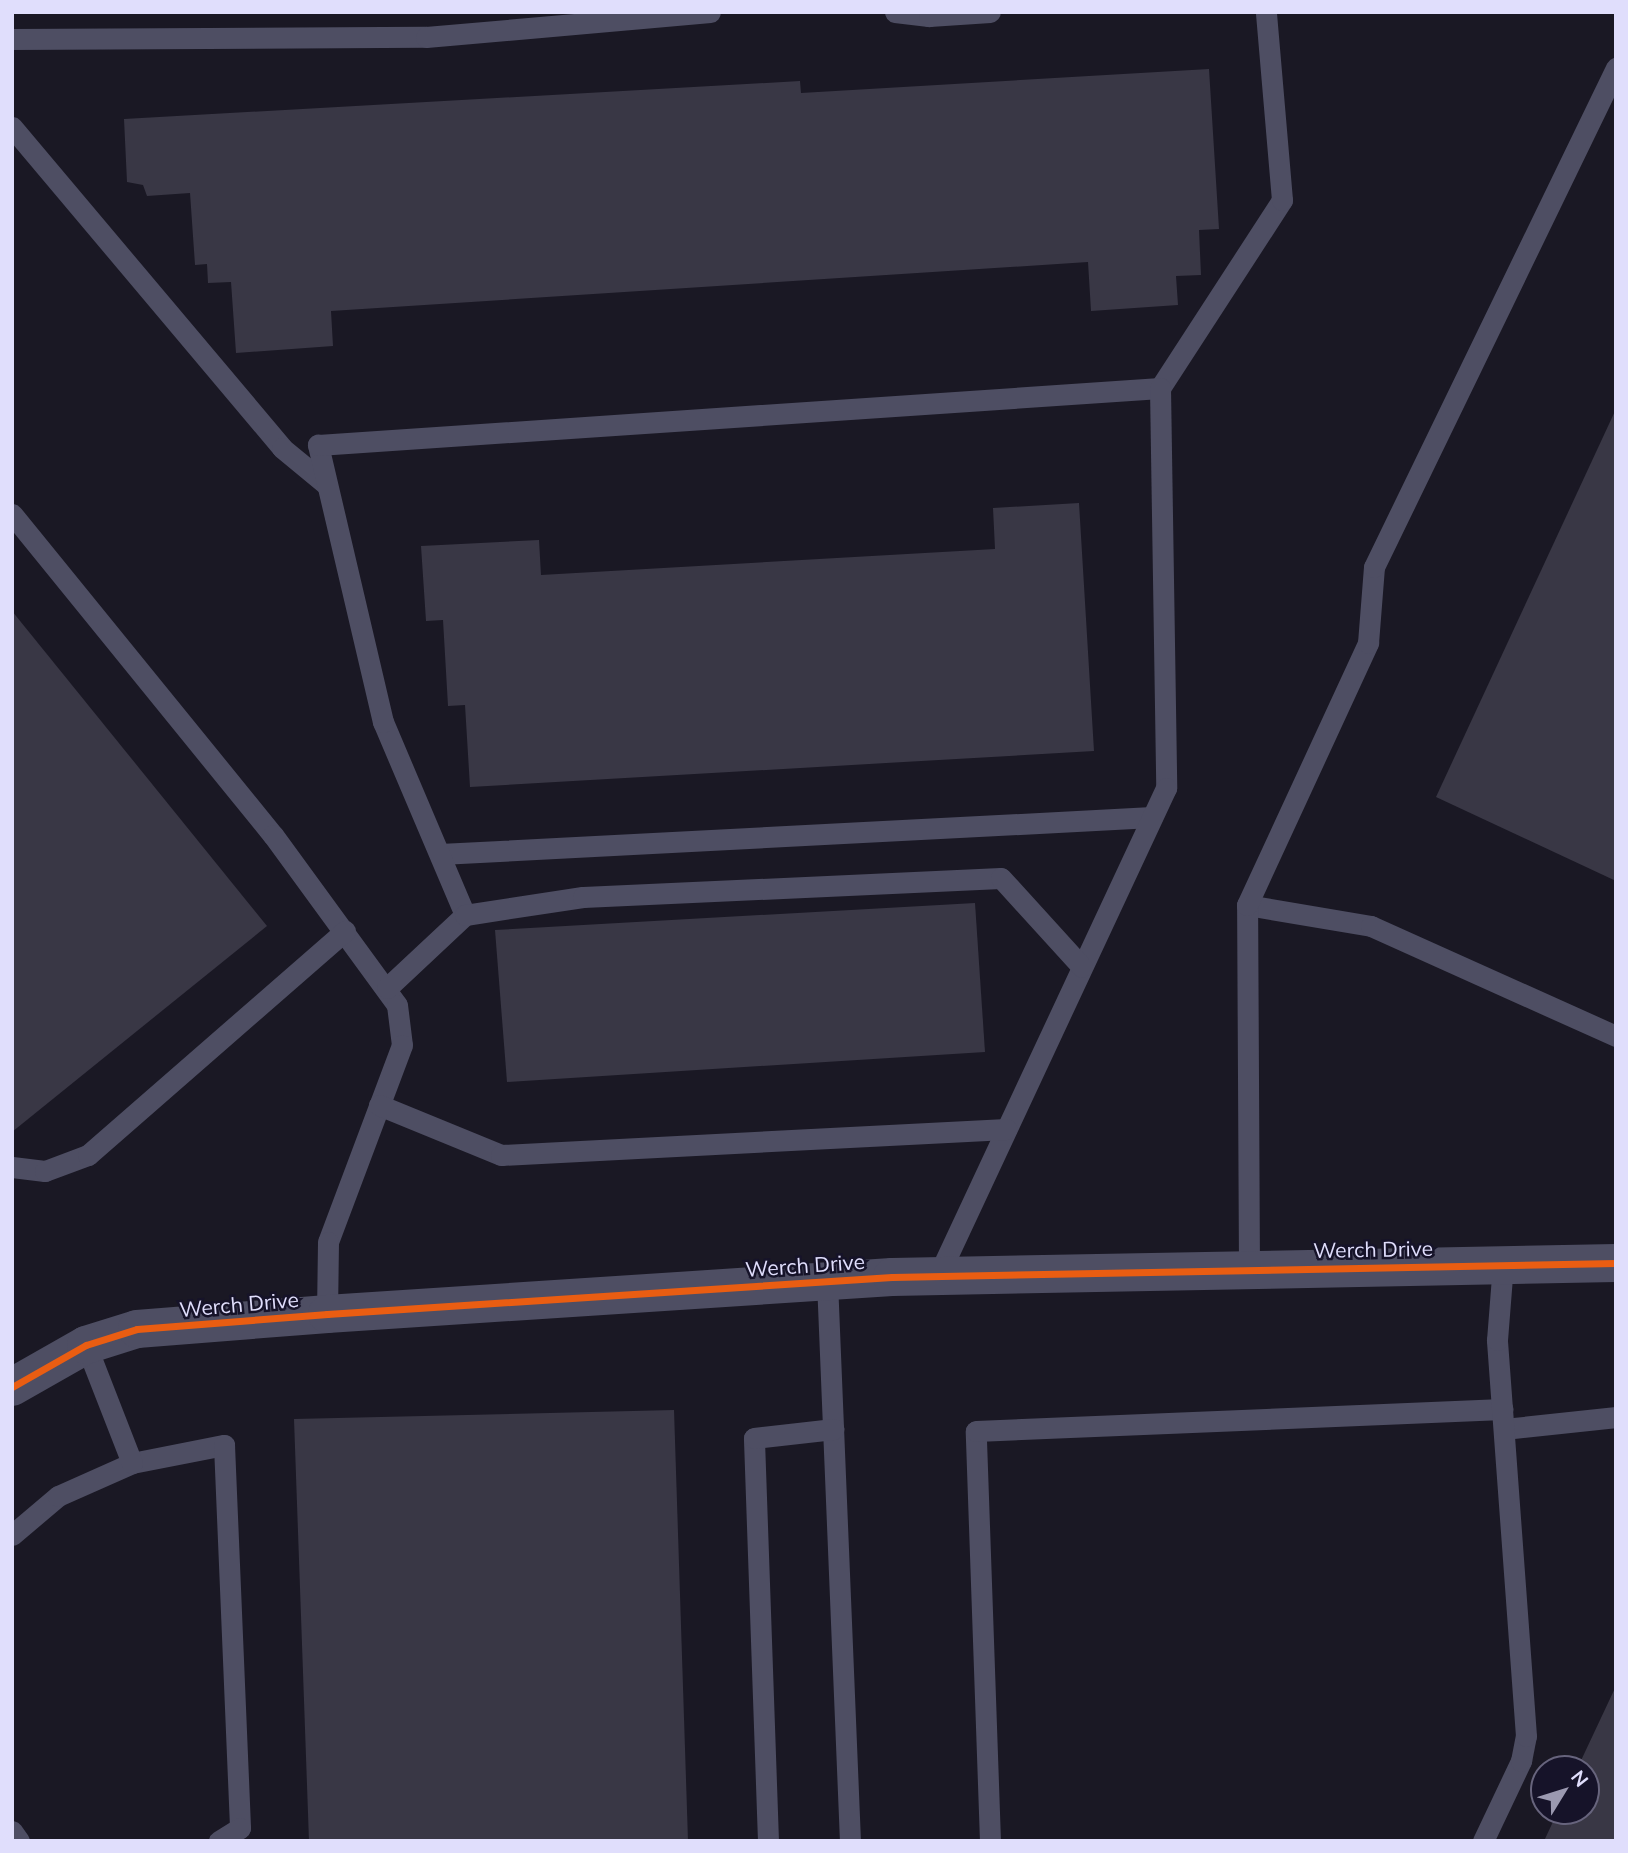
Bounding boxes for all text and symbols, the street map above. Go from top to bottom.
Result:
street label: Werch Drive [1313,1235,1433,1263]
street label: Werch Drive [744,1248,866,1282]
street label: Werch Drive [178,1286,300,1322]
north arrow [1530,1755,1600,1825]
text: N [1566,1765,1594,1791]

